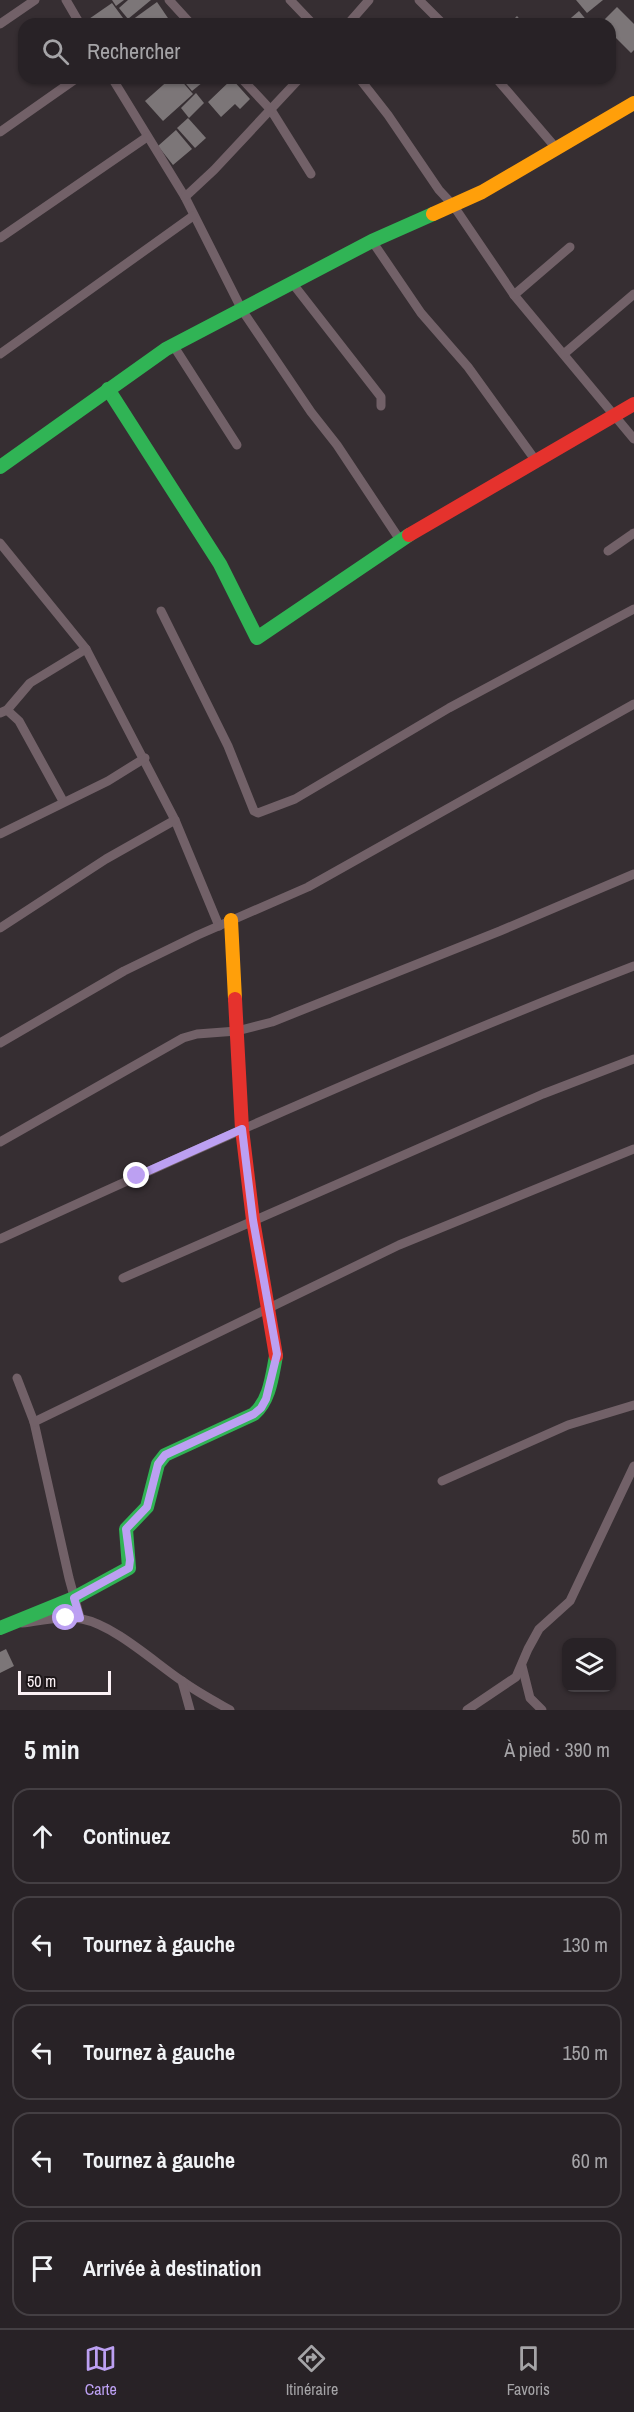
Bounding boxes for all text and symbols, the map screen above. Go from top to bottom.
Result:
search box [18,18,616,84]
icon: search [39,35,72,68]
text: Rechercher [87,36,180,66]
route end [123,1162,149,1188]
route start [52,1604,78,1630]
map controls [562,1638,616,1692]
button: layers [562,1638,616,1692]
scale bar [18,1668,111,1696]
text: 50 m [27,1670,56,1692]
text: 5 min [24,1732,80,1767]
text: À pied · 390 m [504,1736,610,1763]
icon: ahead [26,1820,59,1853]
text: Continuez [83,1821,170,1851]
text: 50 m [572,1823,608,1850]
icon: left [26,1928,59,1961]
text: Tournez à gauche [83,1929,235,1959]
text: 130 m [562,1931,608,1958]
icon: left [26,2036,59,2069]
text: Tournez à gauche [83,2037,235,2067]
text: 150 m [562,2039,608,2066]
icon: left [26,2144,59,2177]
text: Tournez à gauche [83,2145,235,2175]
text: 60 m [572,2147,608,2174]
icon: arrive [26,2252,59,2285]
text: Arrivée à destination [83,2253,261,2283]
tab: Carte [84,2342,117,2400]
tab: Itinéraire [286,2342,338,2400]
tab: Favoris [507,2342,550,2400]

